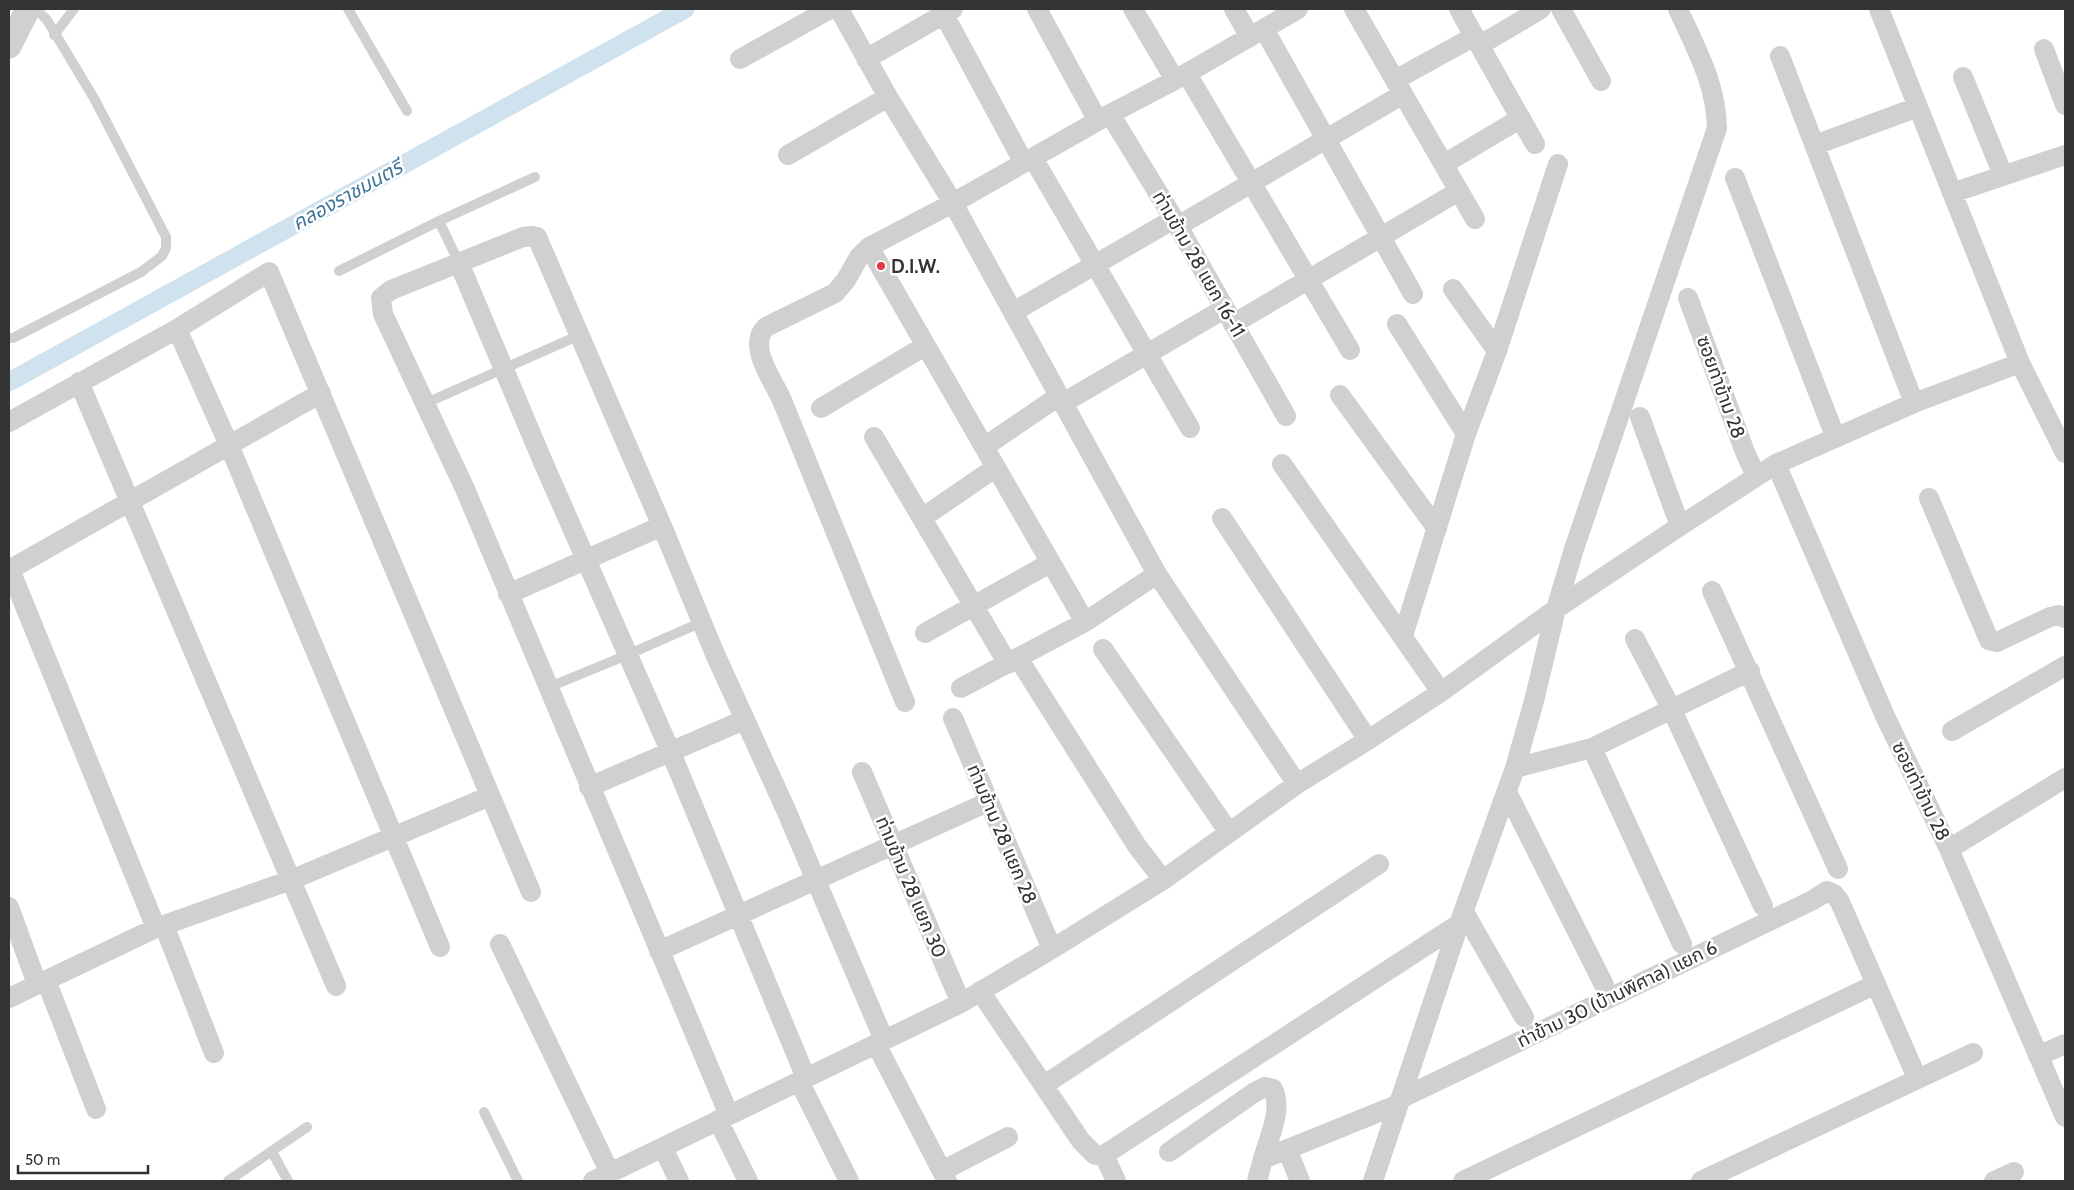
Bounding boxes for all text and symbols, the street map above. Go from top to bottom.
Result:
water label: คลองราชมนตรี [288,153,410,235]
street label: ท่ามข้าม 28 แยก 16-11 [1148,187,1250,341]
place label: D.I.W. [891,255,940,278]
marker: D.I.W. [875,260,887,272]
street label: ซอยท่าข้าม 28 [1692,333,1750,441]
street label: ซอยท่าข้าม 28 [1887,738,1955,844]
street label: ท่ามข้าม 28 แยก 28 [962,761,1042,907]
street label: ท่ามข้าม 28 แยก 30 [871,813,951,961]
street label: ท่าข้าม 30 (บ้านพิศาล) แยก 6 [1513,935,1721,1053]
scale bar [18,1142,148,1174]
text: 50 m [25,1151,60,1169]

